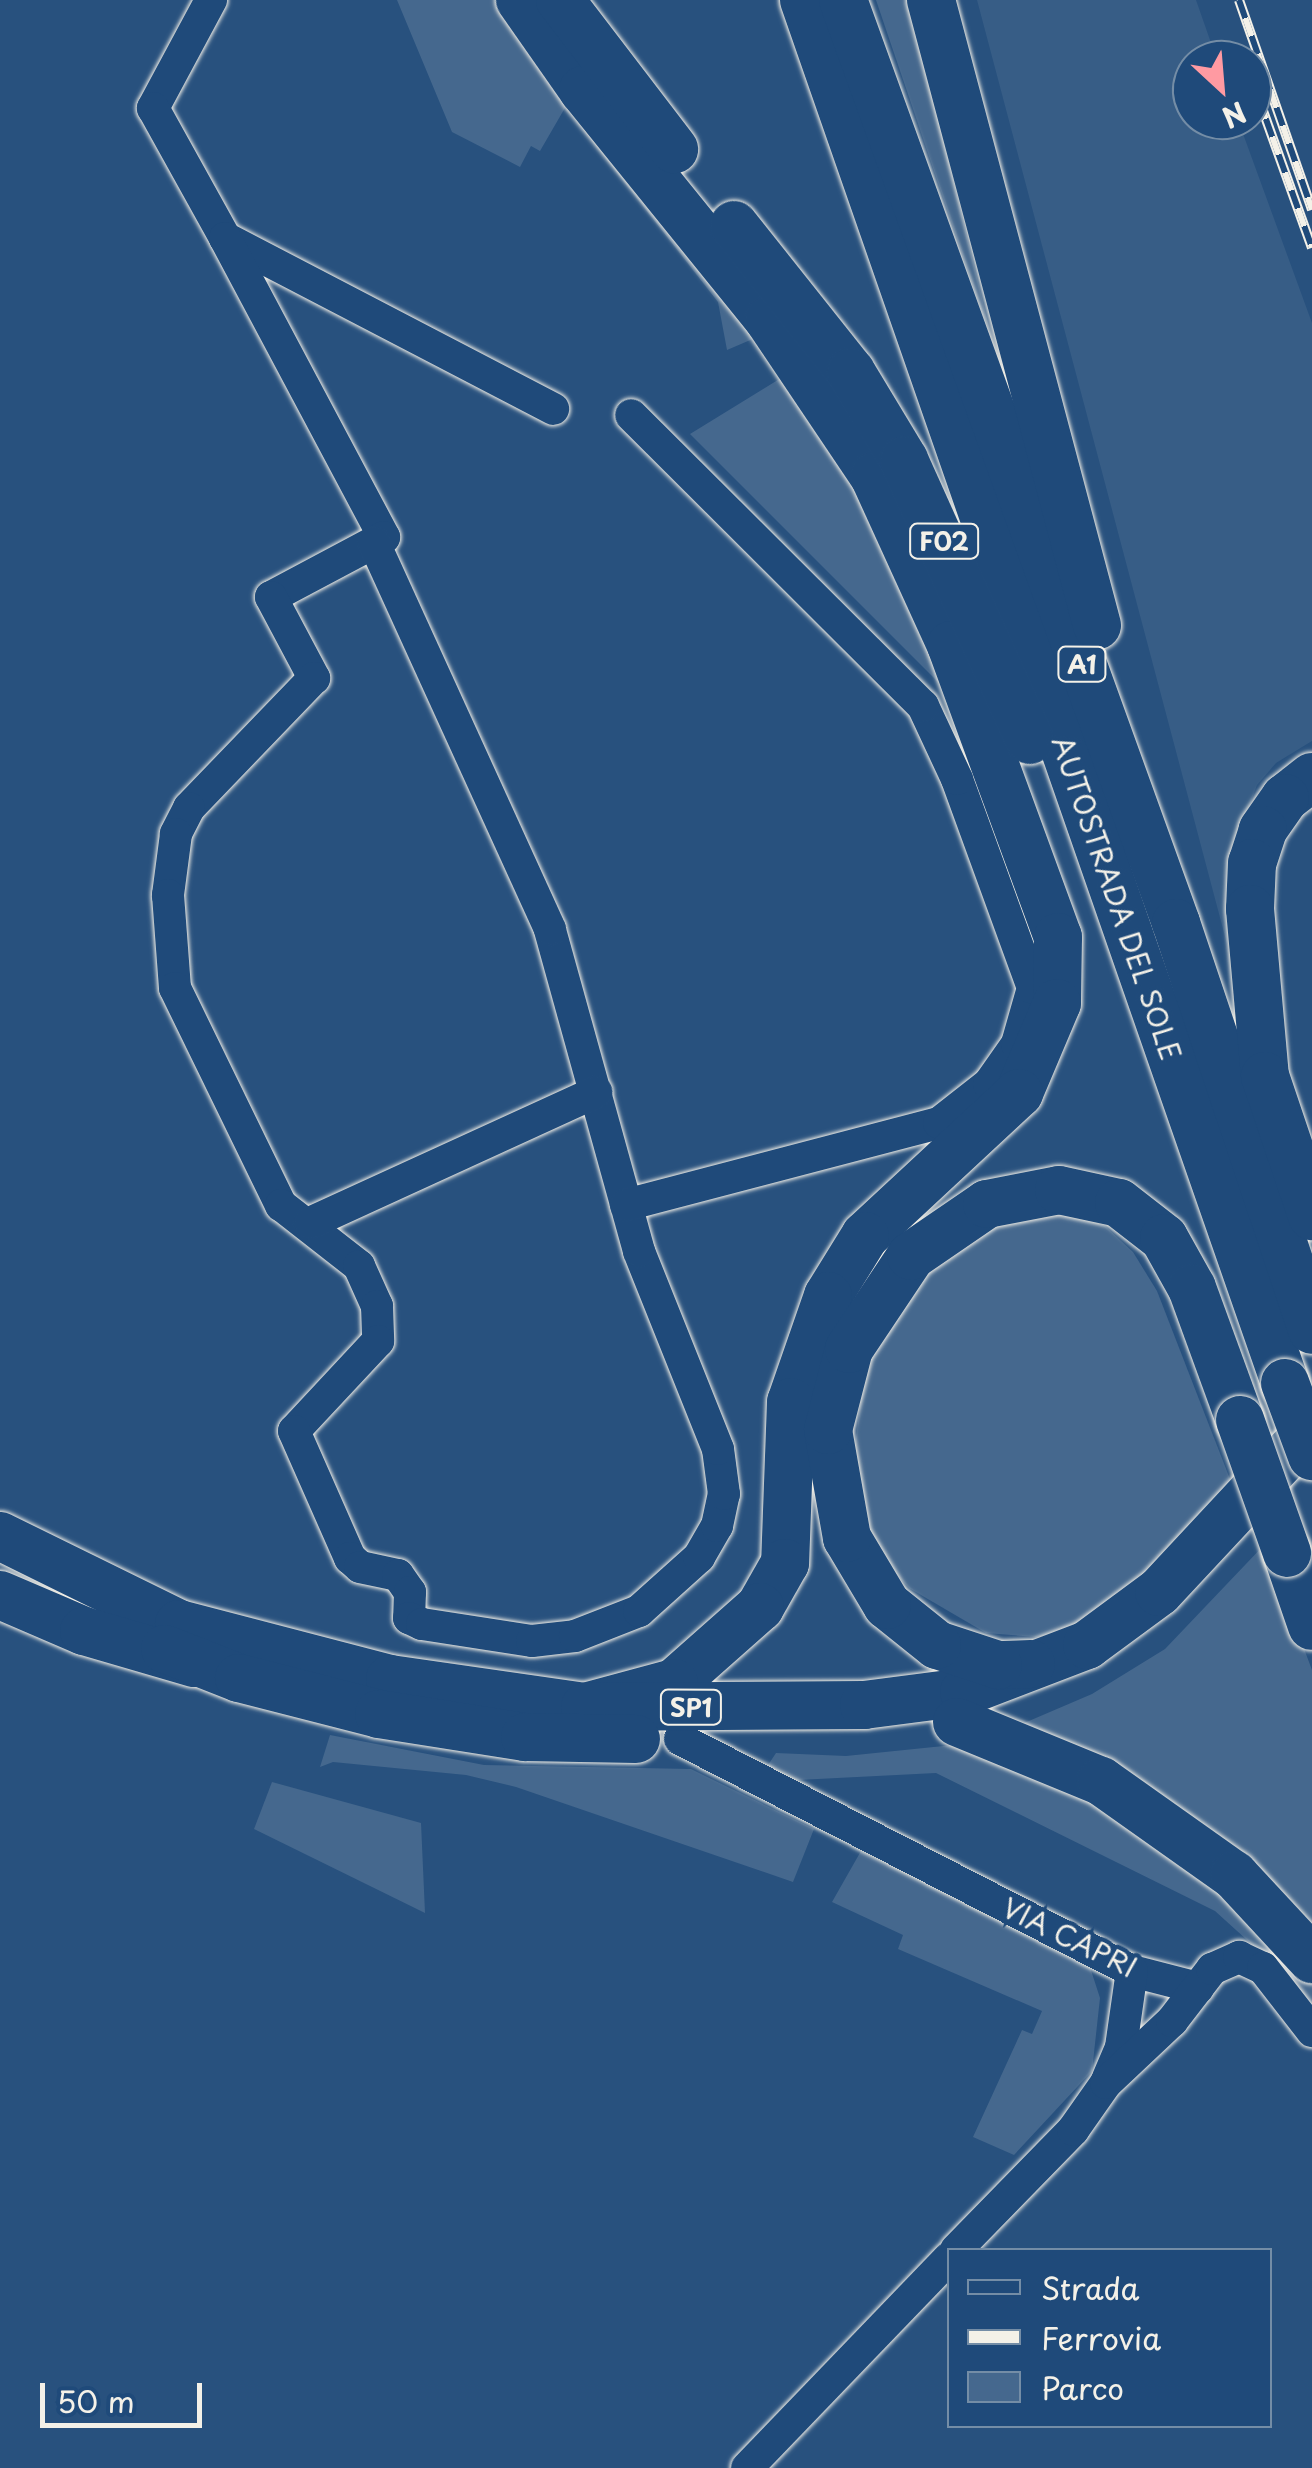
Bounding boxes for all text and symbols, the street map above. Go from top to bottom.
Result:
north arrow [1172,40,1272,140]
text: N [1215,91,1254,140]
road number: F02 [909,521,979,561]
road number: A1 [1057,644,1107,684]
street label: AUTOSTRADA DEL SOLE [1044,727,1190,1069]
road number: SP1 [658,1687,724,1727]
street label: VIA CAPRI [997,1890,1143,1984]
legend [947,2248,1272,2428]
text: Strada [1041,2265,1140,2310]
text: Ferrovia [1041,2315,1161,2360]
scale bar [45,2363,208,2425]
text: Parco [1041,2365,1124,2410]
text: 50 m [57,2378,135,2423]

